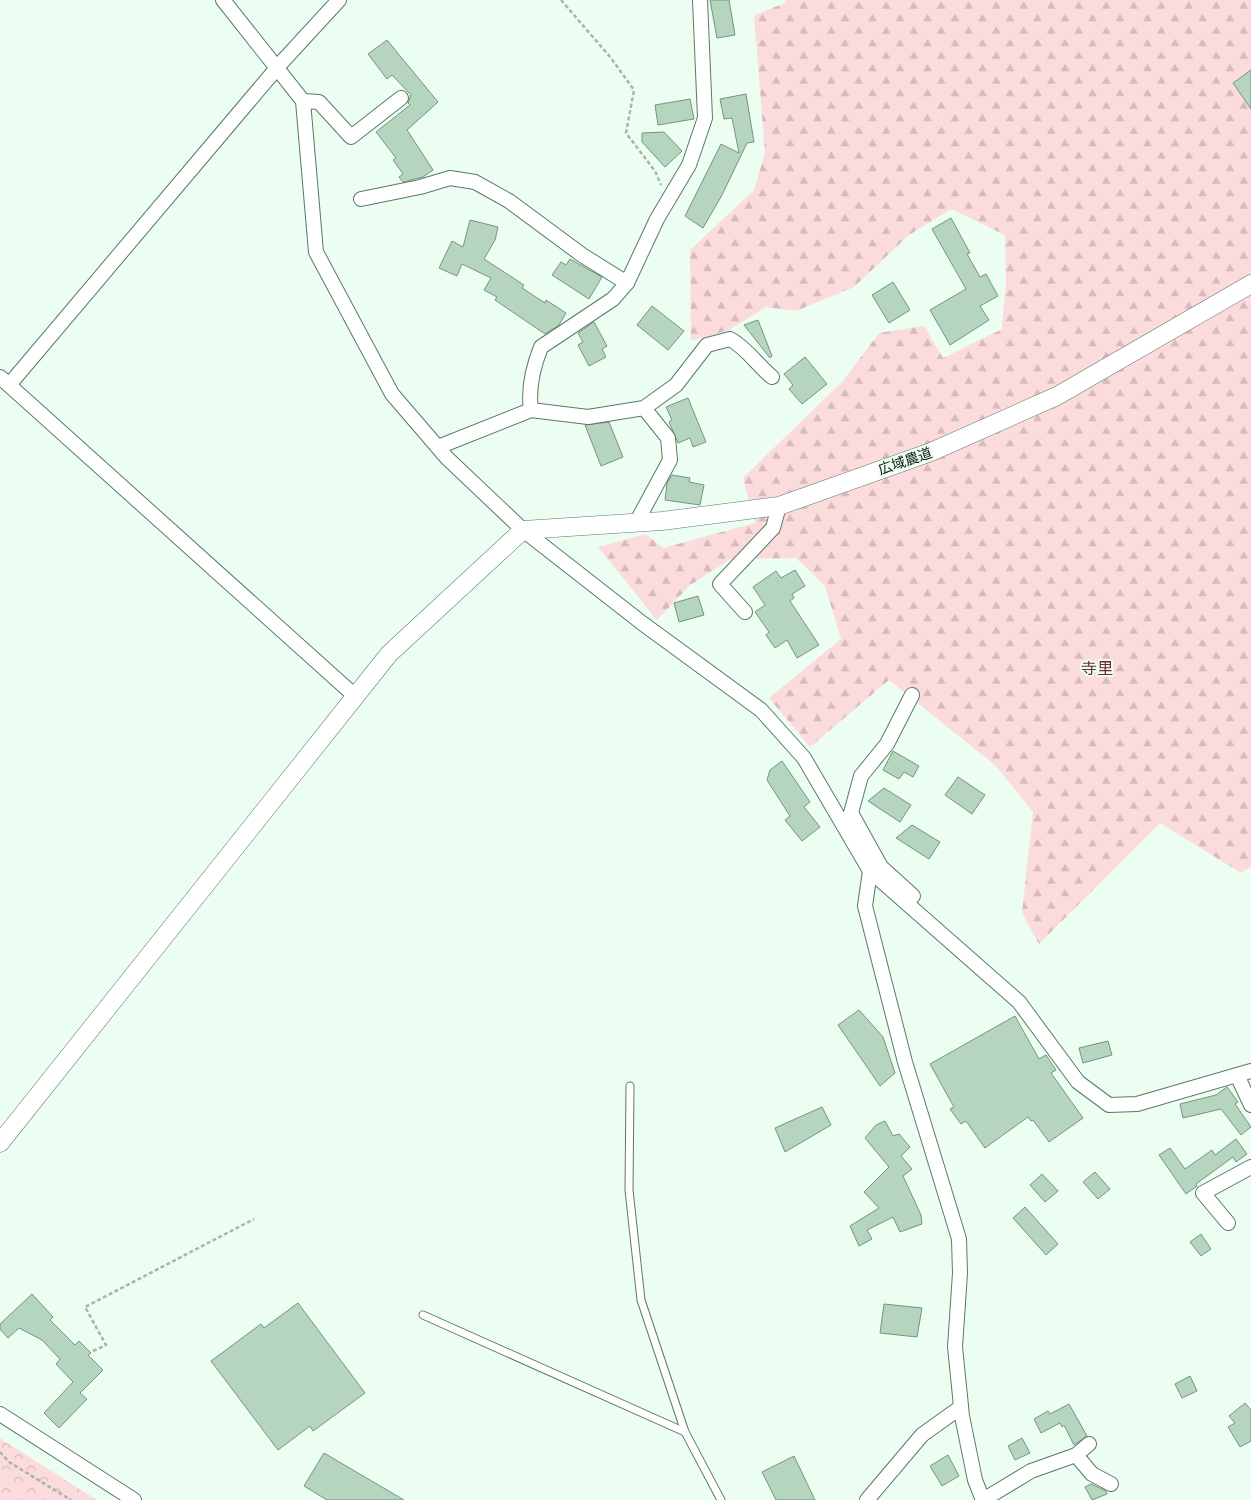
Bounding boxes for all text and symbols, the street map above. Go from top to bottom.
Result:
street label: 広域農道 [875,442,934,479]
district label: 寺里 [1081,657,1113,678]

